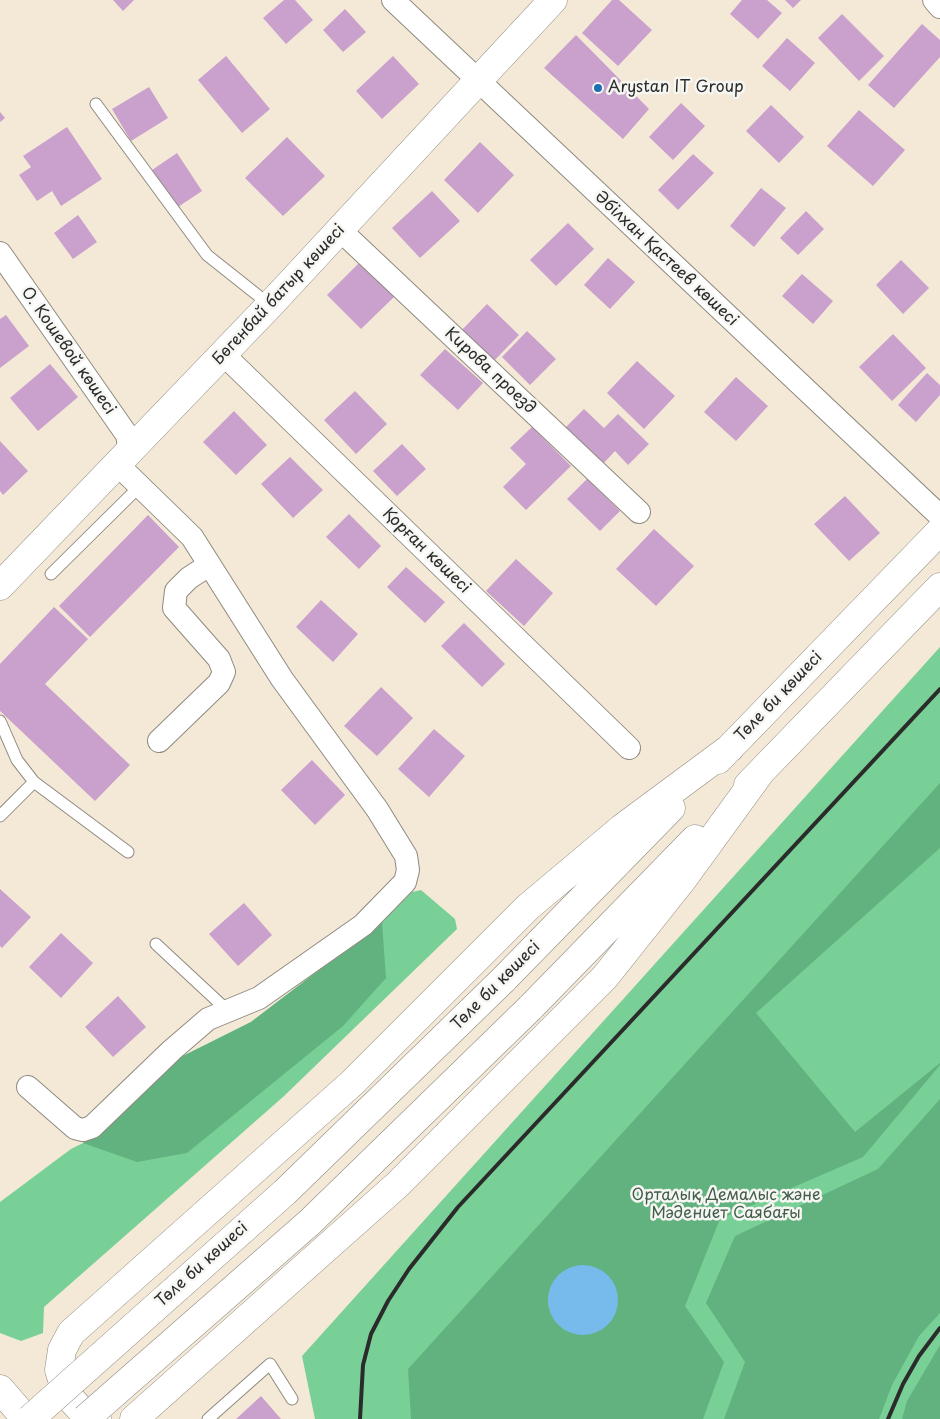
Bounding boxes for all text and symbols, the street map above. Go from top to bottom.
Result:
place label: Arystan IT Group [608,78,744,98]
marker: Arystan IT Group [592,82,604,94]
street label: Әбілхан Қастеев көшесі [590,188,742,330]
street label: Бөгенбай батыр көшесі [209,221,349,369]
street label: О. Кошевой көшесі [17,284,119,418]
street label: Кирова проезд [441,324,539,418]
street label: Қорған көшесі [378,504,474,598]
street label: Төле би көшесі [731,648,827,746]
street label: Төле би көшесі [448,938,544,1034]
park label: Орталық Демалыс және Мәдениет Саябағы [632,1186,820,1224]
street label: Төле би көшесі [152,1219,252,1311]

